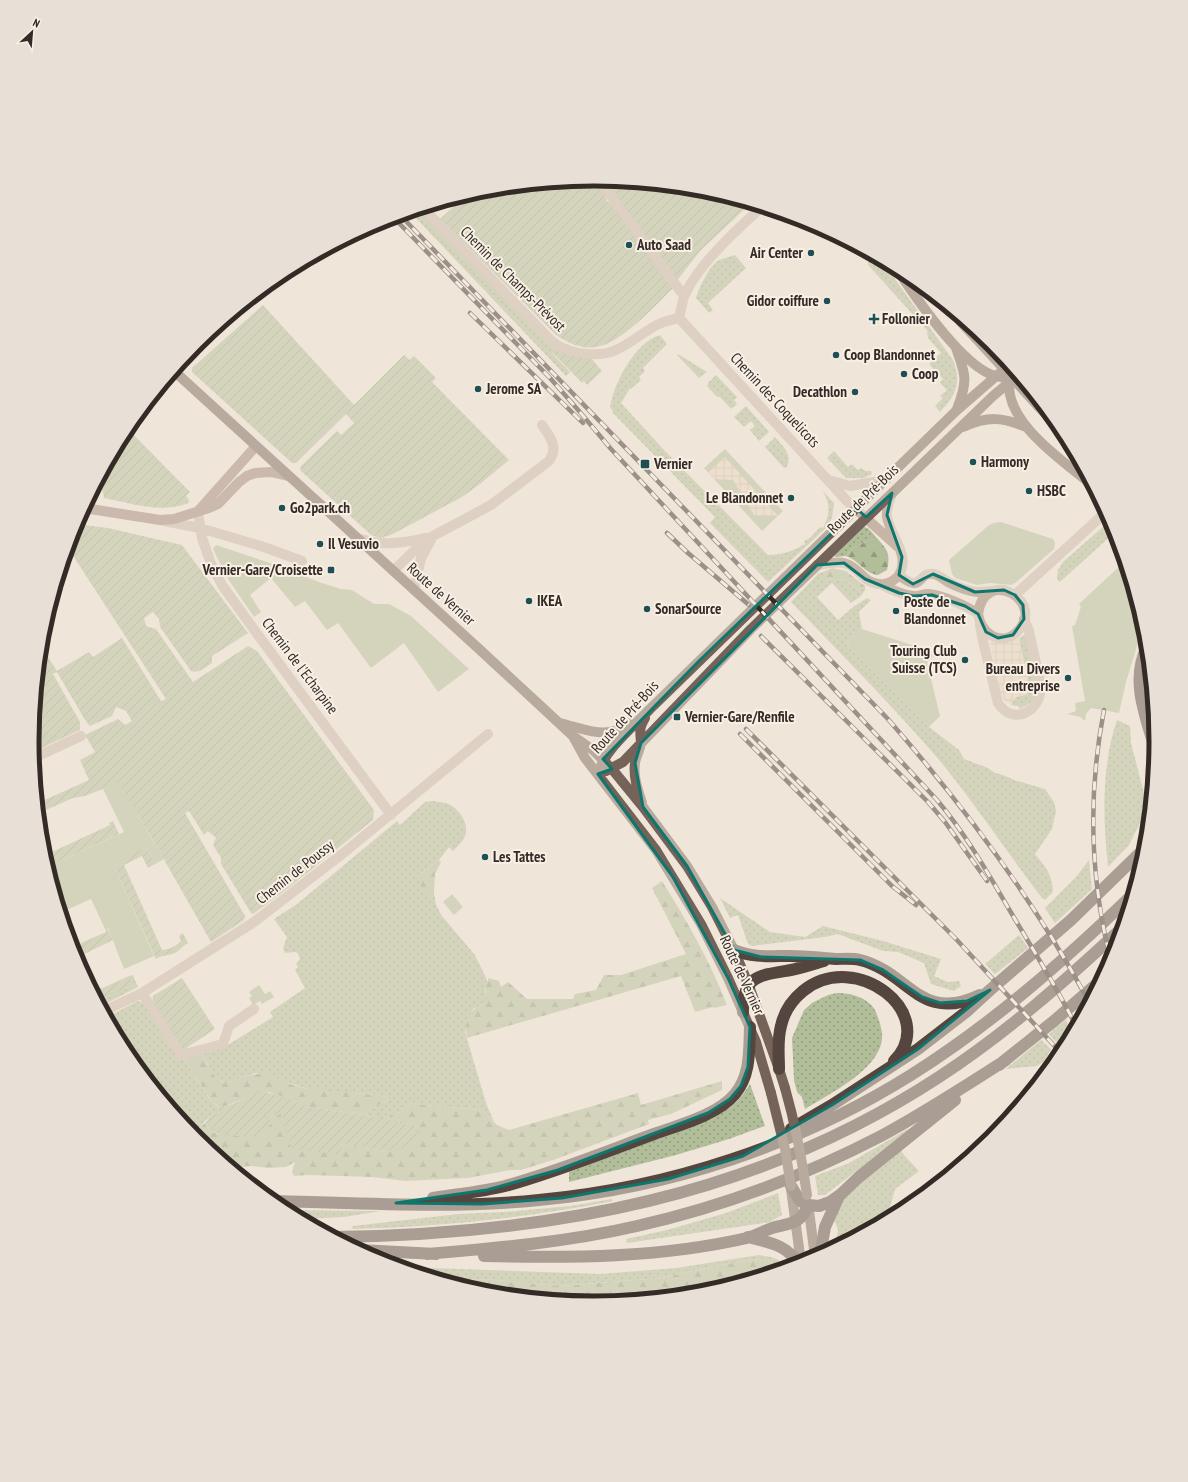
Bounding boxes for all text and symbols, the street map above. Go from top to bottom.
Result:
north arrow [12,12,52,52]
text: N [31,15,42,31]
street label: Chemin de Champs-Prévost [457,222,570,335]
place label: Auto Saad [636,235,691,254]
marker: Auto Saad [624,240,634,250]
place label: Air Center [749,243,804,262]
marker: Air Center [806,248,816,258]
place label: Gidor coiffure [747,291,819,310]
marker: Gidor coiffure [822,296,832,306]
place label: Follonier [882,309,930,328]
marker: Follonier [869,314,879,324]
place label: Coop Blandonnet [844,345,936,364]
street label: Chemin des Coquelicots [726,348,824,451]
marker: Coop Blandonnet [831,350,841,360]
place label: Coop [912,364,939,383]
marker: Coop [899,369,909,379]
place label: Jerome SA [485,379,542,398]
place label: Decathlon [793,382,847,401]
marker: Jerome SA [473,384,483,394]
marker: Decathlon [850,387,860,397]
place label: Harmony [981,452,1030,471]
place label: Vernier [653,454,693,473]
marker: Harmony [968,457,978,467]
marker: Vernier [639,458,651,470]
street label: Route de Pré-Bois [823,460,902,537]
place label: HSBC [1037,481,1066,500]
marker: HSBC [1024,486,1034,496]
place label: Le Blandonnet [706,488,784,507]
marker: Le Blandonnet [786,493,796,503]
place label: Go2park.ch [290,498,350,517]
marker: Go2park.ch [277,503,287,513]
place label: Il Vesuvio [328,534,379,553]
marker: Il Vesuvio [315,539,325,549]
street label: Route de Vernier [403,558,480,630]
place label: Vernier-Gare/Croisette [202,560,323,579]
marker: Vernier-Gare/Croisette [326,565,336,575]
place label: IKEA [537,591,563,610]
place label: Poste de Blandonnet [904,592,966,628]
marker: IKEA [524,596,534,606]
place label: SonarSource [655,599,721,618]
marker: SonarSource [642,604,652,614]
marker: Poste de Blandonnet [891,606,901,616]
street label: Chemin de l'Echarpine [258,614,343,718]
place label: Touring Club Suisse (TCS) [890,641,957,677]
marker: Touring Club Suisse (TCS) [960,655,970,665]
place label: Bureau Divers entreprise [986,659,1060,695]
marker: Bureau Divers entreprise [1063,673,1073,683]
street label: Route de Pré-Bois [587,676,662,757]
place label: Vernier-Gare/Renfile [684,707,795,726]
marker: Vernier-Gare/Renfile [672,712,682,722]
street label: Chemin de Poussy [252,835,338,908]
place label: Les Tattes [493,847,546,866]
marker: Les Tattes [480,852,490,862]
street label: Route de Vernier [716,932,769,1018]

